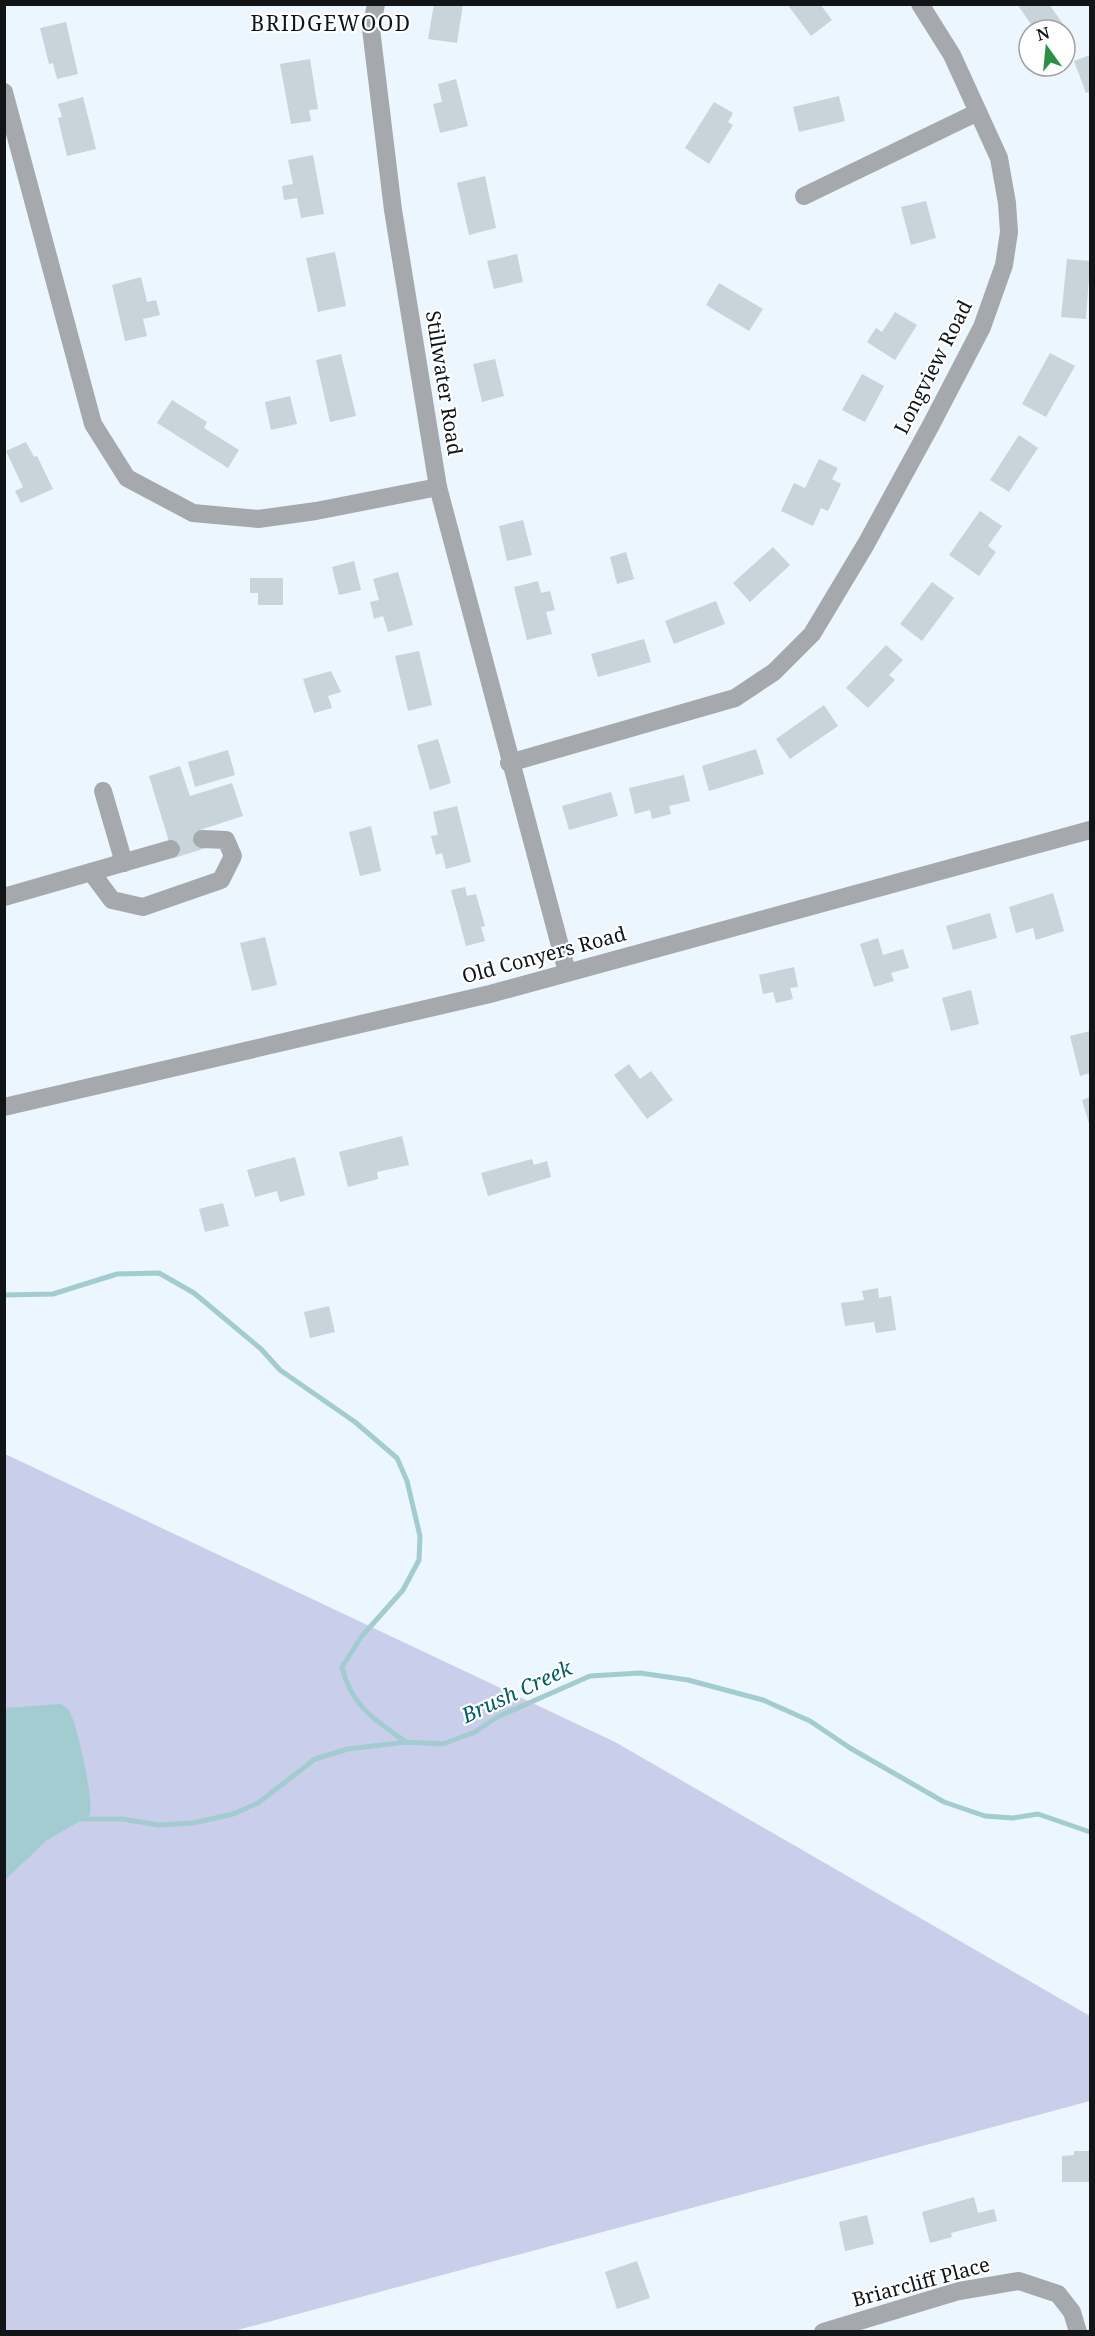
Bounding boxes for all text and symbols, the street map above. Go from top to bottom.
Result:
district label: BRIDGEWOOD [250,9,412,37]
north arrow [1017,18,1077,78]
text: N [1034,21,1052,46]
street label: Longview Road [887,295,978,438]
street label: Stillwater Road [420,309,469,457]
street label: Old Conyers Road [459,920,629,989]
water label: Brush Creek [456,1653,577,1729]
street label: Briarcliff Place [849,2250,993,2313]

